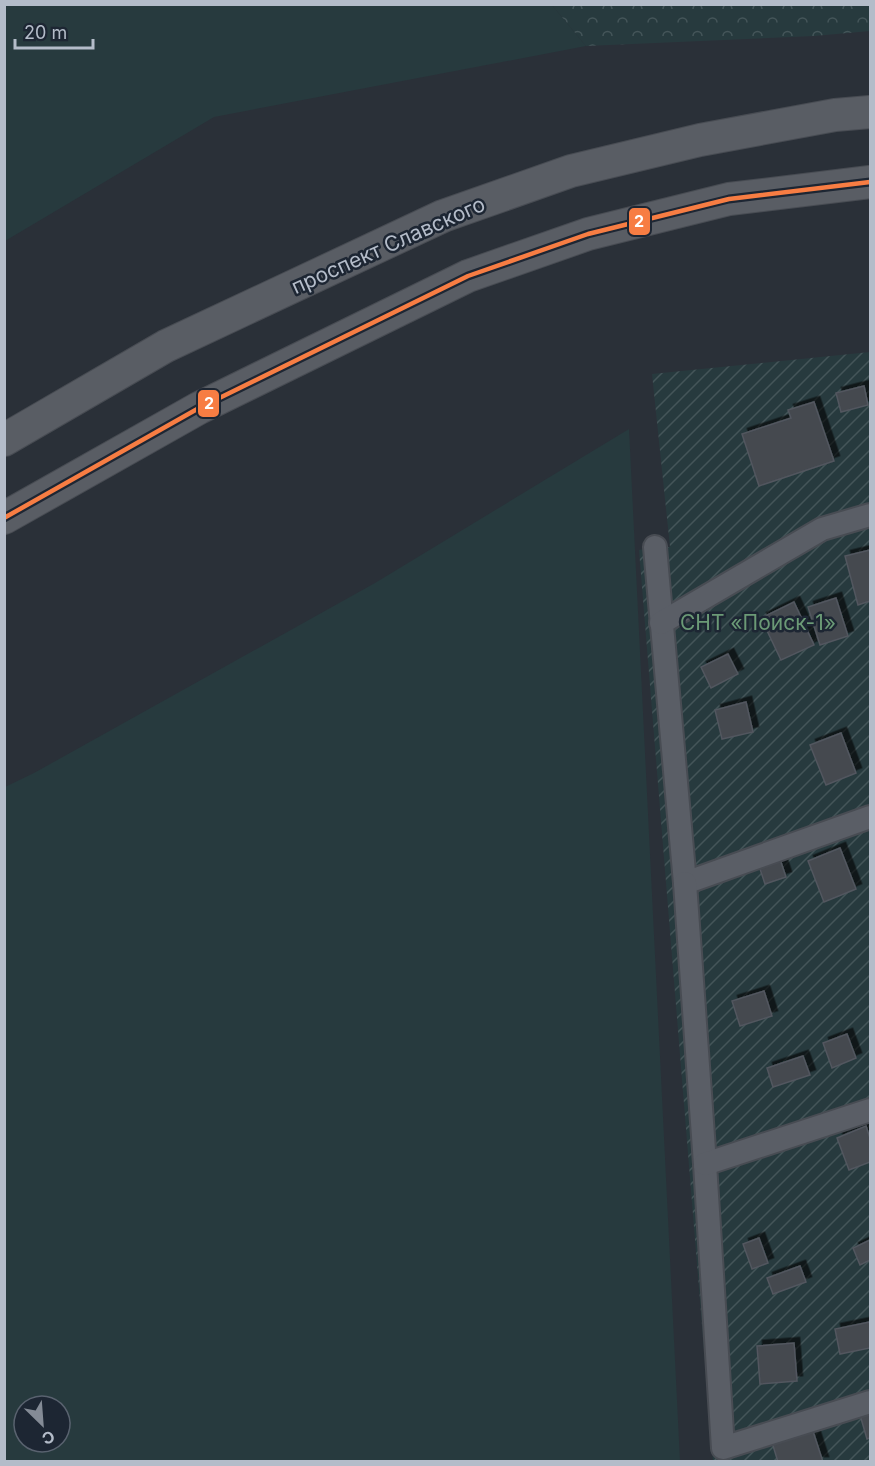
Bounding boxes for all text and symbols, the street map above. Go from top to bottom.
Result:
scale bar [15,12,93,50]
text: 20 m [24,22,67,43]
street label: проспект Славского [287,191,489,299]
line badge: 2 [628,207,651,236]
text: 2 [634,211,644,231]
line badge: 2 [197,389,220,418]
text: 2 [204,393,214,413]
park label: СНТ «Поиск-1» [680,610,836,635]
north arrow [12,1394,72,1454]
text: С [39,1426,58,1449]

